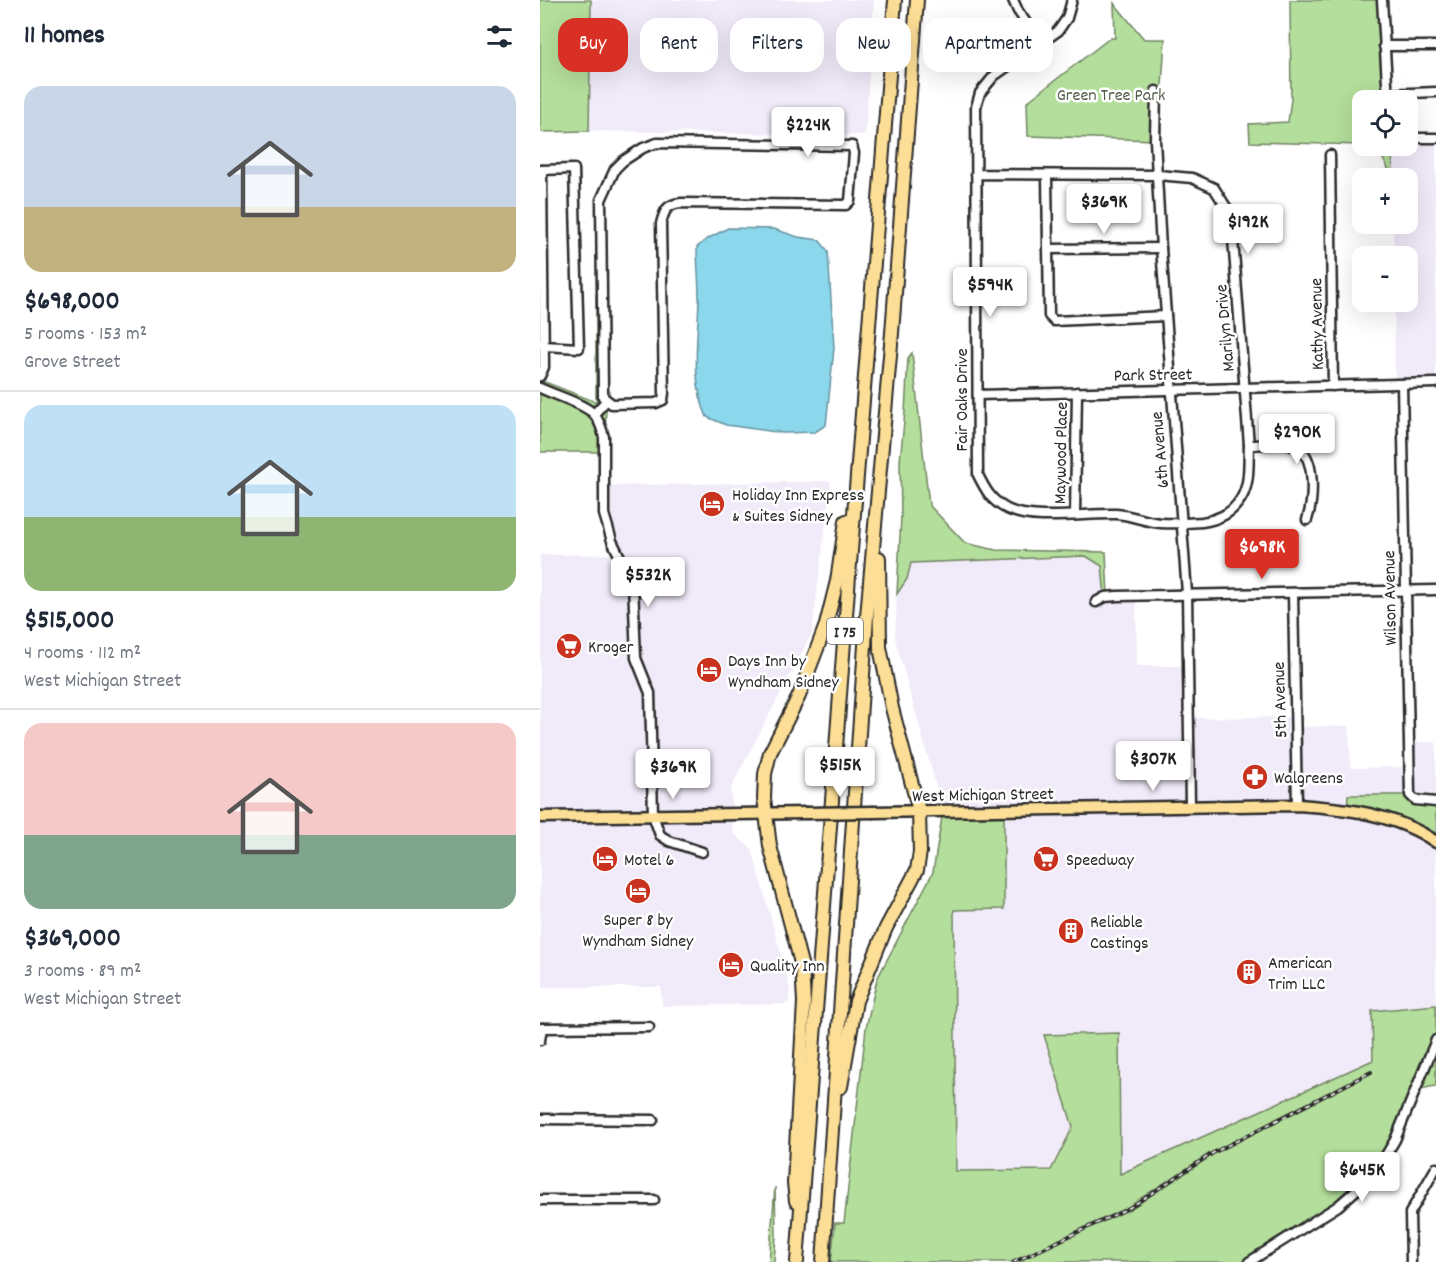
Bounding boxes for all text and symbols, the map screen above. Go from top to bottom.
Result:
text: 11 homes [24,18,105,55]
chip: Buy [558,18,628,72]
chip: Rent [640,18,718,72]
chip: Filters [730,18,824,72]
chip: New [836,18,911,72]
chip: Apartment [923,18,1053,72]
icon: filters [483,20,516,53]
park label: Green Tree Park [1057,84,1165,109]
map controls [1352,90,1418,312]
button: locate [1352,90,1418,156]
pin: $224K [766,107,850,158]
text: $224K [785,112,831,140]
icon: home [216,125,324,233]
button: + [1352,168,1418,234]
pin: $369K [1062,184,1146,235]
text: $369K [1080,189,1128,217]
pin: $192K [1206,204,1290,255]
text: $192K [1227,209,1269,237]
button: − [1352,246,1418,312]
pin: $594K [948,267,1032,318]
text: $594K [967,272,1013,300]
street label: Kathy Avenue [1305,278,1332,370]
street label: Marilyn Drive [1210,283,1243,373]
text: $698,000 [24,284,120,321]
text: 5 rooms · 153 m² [24,321,147,349]
street label: Fair Oaks Drive [951,348,976,452]
text: Grove Street [24,349,121,377]
street label: Park Street [1114,363,1193,390]
street label: Maywood Place [1049,402,1076,505]
street label: 6th Avenue [1146,410,1177,489]
pin: $290K [1255,414,1339,465]
text: $290K [1273,419,1321,447]
icon: home [216,444,324,552]
place label: Holiday Inn Express & Suites Sidney [732,484,864,530]
hotel icon: Holiday Inn Express & Suites Sidney [697,489,727,519]
pin: $698K [1220,529,1304,580]
text: $698K [1239,534,1285,562]
street label: Wilson Avenue [1378,550,1405,646]
pin: $532K [606,557,690,608]
text: $532K [625,562,671,590]
text: $515,000 [24,603,114,640]
road number: I 75 [827,618,863,644]
supermarket icon: Kroger [554,631,584,661]
place label: Kroger [588,636,634,661]
text: 4 rooms · 112 m² [24,640,141,668]
place label: Days Inn by Wyndham Sidney [728,650,839,696]
hotel icon: Days Inn by Wyndham Sidney [694,655,724,685]
street label: 5th Avenue [1268,661,1295,739]
text: West Michigan Street [24,668,181,696]
pin: $307K [1111,741,1195,792]
text: $307K [1130,746,1176,774]
pin: $515K [798,747,882,798]
pin: $369K [631,749,715,800]
text: $515K [819,752,861,780]
text: $369K [649,754,697,782]
icon: home [216,762,324,870]
pharmacy icon: Walgreens [1240,762,1270,792]
place label: Walgreens [1274,767,1343,792]
street label: West Michigan Street [912,783,1054,810]
hotel icon: Motel 6 [590,844,620,874]
supermarket icon: Speedway [1031,844,1061,874]
place label: Motel 6 [624,849,674,874]
place label: Speedway [1066,849,1135,874]
hotel icon: Super 8 by Wyndham Sidney [623,876,653,906]
place label: Super 8 by Wyndham Sidney [583,909,694,955]
place label: Reliable Castings [1090,911,1149,957]
building icon: Reliable Castings [1056,916,1086,946]
text: $369,000 [24,921,121,958]
hotel icon: Quality Inn [716,950,746,980]
place label: American Trim LLC [1268,952,1332,998]
place label: Quality Inn [750,955,825,980]
building icon: American Trim LLC [1234,957,1264,987]
text: 3 rooms · 89 m² [24,958,141,986]
text: West Michigan Street [24,986,181,1014]
pin: $645K [1320,1152,1404,1203]
text: $645K [1339,1157,1385,1185]

